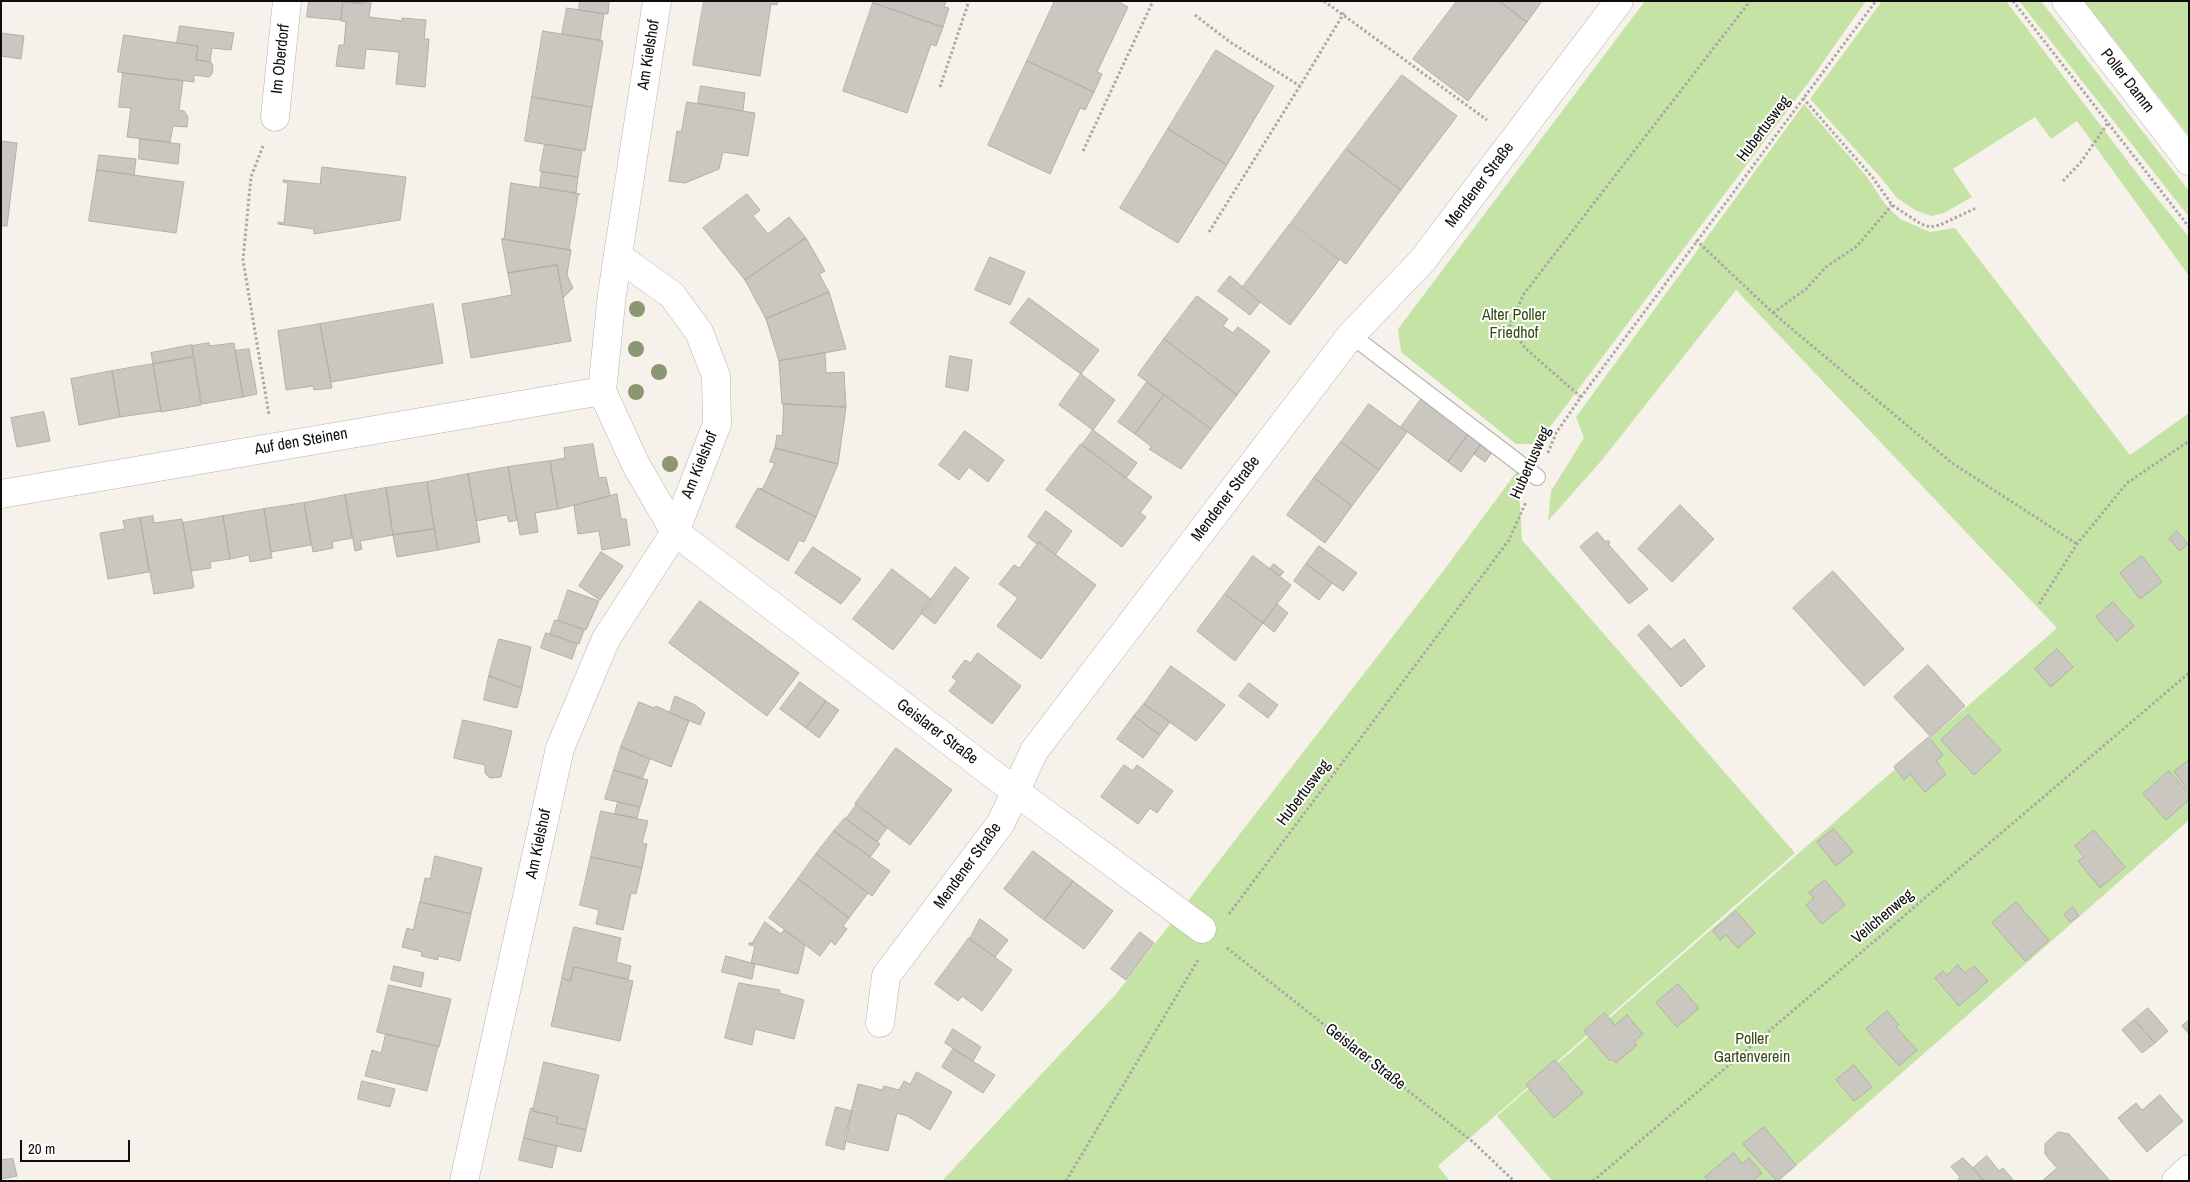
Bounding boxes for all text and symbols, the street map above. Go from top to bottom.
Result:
street label: Am Kielshof [634,19,664,91]
street label: Im Oberdorf [268,23,294,95]
street label: Poller Damm [2096,45,2158,117]
street label: Hubertusweg [1733,92,1795,166]
street label: Mendener Straße [1442,138,1518,232]
park label: Alter Poller Friedhof [1482,306,1546,344]
street label: Auf den Steinen [253,424,349,460]
street label: Hubertusweg [1507,424,1555,502]
street label: Am Kielshof [678,429,722,501]
street label: Mendener Straße [1188,452,1264,546]
street label: Geislarer Straße [892,695,982,769]
street label: Hubertusweg [1273,756,1335,830]
street label: Am Kielshof [522,807,556,881]
street label: Mendener Straße [930,819,1006,913]
street label: Veilchenweg [1848,886,1918,948]
street label: Geislarer Straße [1321,1020,1409,1094]
park label: Poller Gartenverein [1714,1030,1790,1068]
scale bar [22,1130,132,1162]
text: 20 m [28,1138,55,1159]

